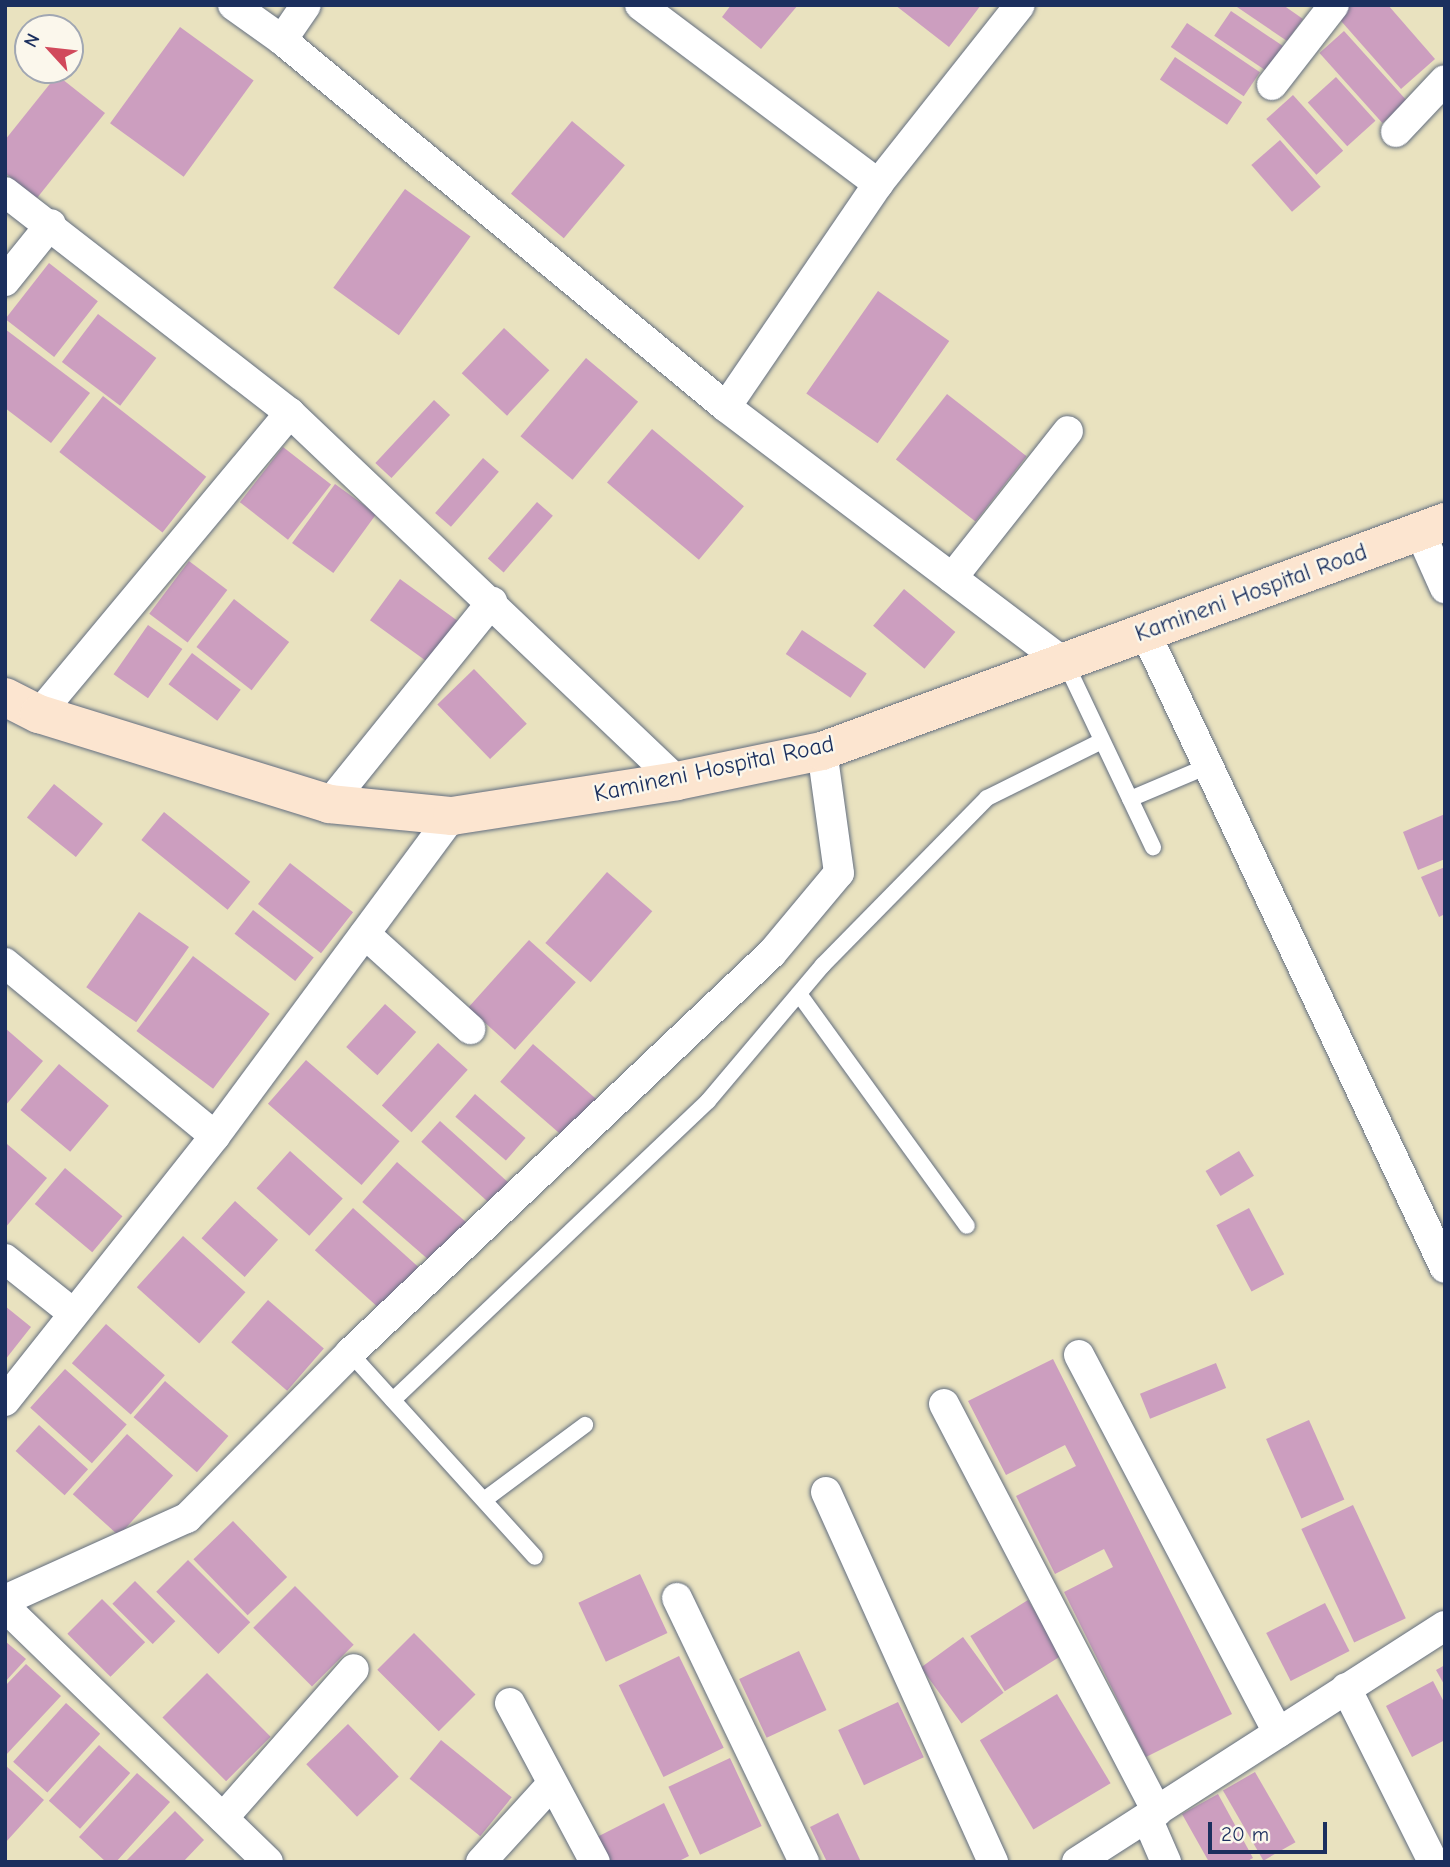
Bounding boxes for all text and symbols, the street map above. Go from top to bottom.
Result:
north arrow [14,14,84,84]
text: N [19,30,45,51]
street label: Kamineni Hospital Road [1131,538,1371,648]
street label: Kamineni Hospital Road [591,729,837,809]
scale bar [1212,1808,1331,1852]
text: 20 m [1221,1822,1269,1846]

